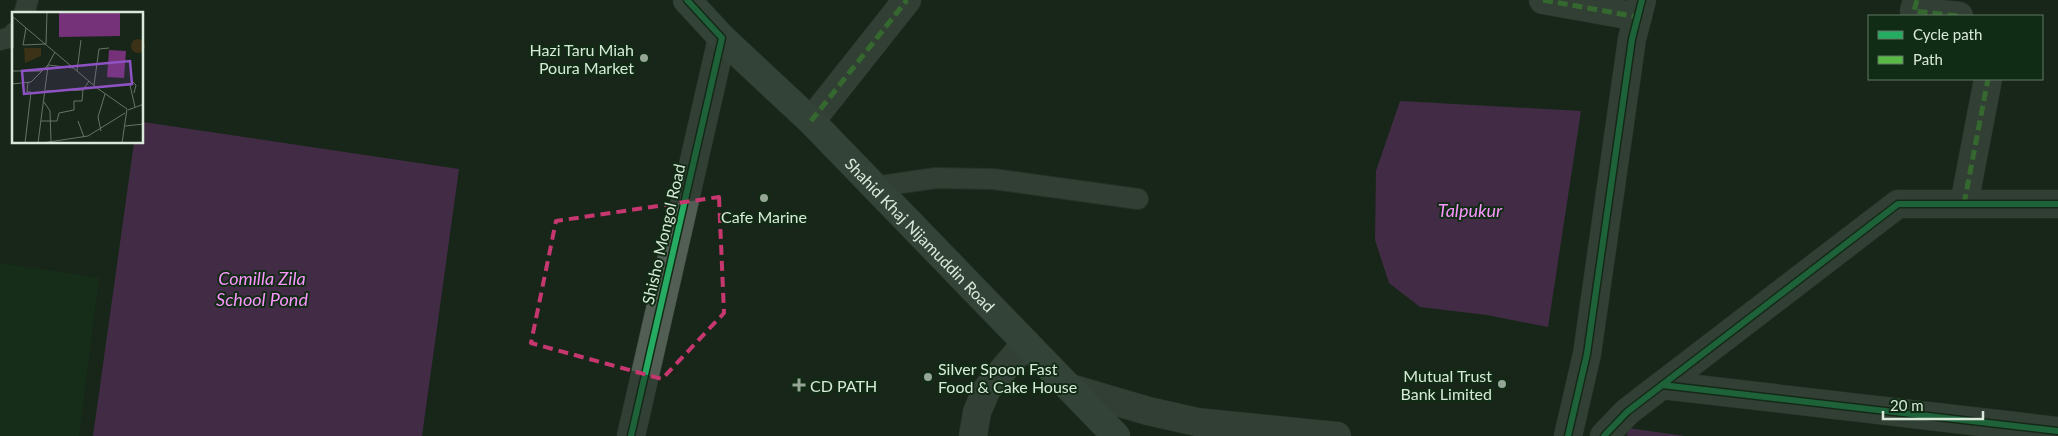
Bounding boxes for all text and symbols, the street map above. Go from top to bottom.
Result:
inset map [12,12,144,144]
legend [1868,15,2043,80]
text: Cycle path [1913,25,1982,43]
place label: Hazi Taru Miah Poura Market [530,40,634,77]
text: Path [1913,50,1943,68]
marker: Hazi Taru Miah Poura Market [638,52,650,64]
street label: Shahid Khaj Nijamuddin Road [842,153,999,315]
street label: Shisho Mongol Road [638,162,688,306]
marker: Cafe Marine [758,192,770,204]
water label: Talpukur [1438,199,1503,221]
place label: Cafe Marine [721,207,807,226]
water label: Comilla Zila School Pond [216,267,308,310]
place label: Silver Spoon Fast Food & Cake House [938,359,1077,396]
place label: Mutual Trust Bank Limited [1401,366,1492,403]
marker: Silver Spoon Fast Food & Cake House [922,371,934,383]
place label: CD PATH [810,376,877,395]
marker: CD PATH [792,378,806,392]
marker: Mutual Trust Bank Limited [1496,378,1508,390]
scale bar [1883,388,1983,420]
text: 20 m [1890,396,1924,414]

